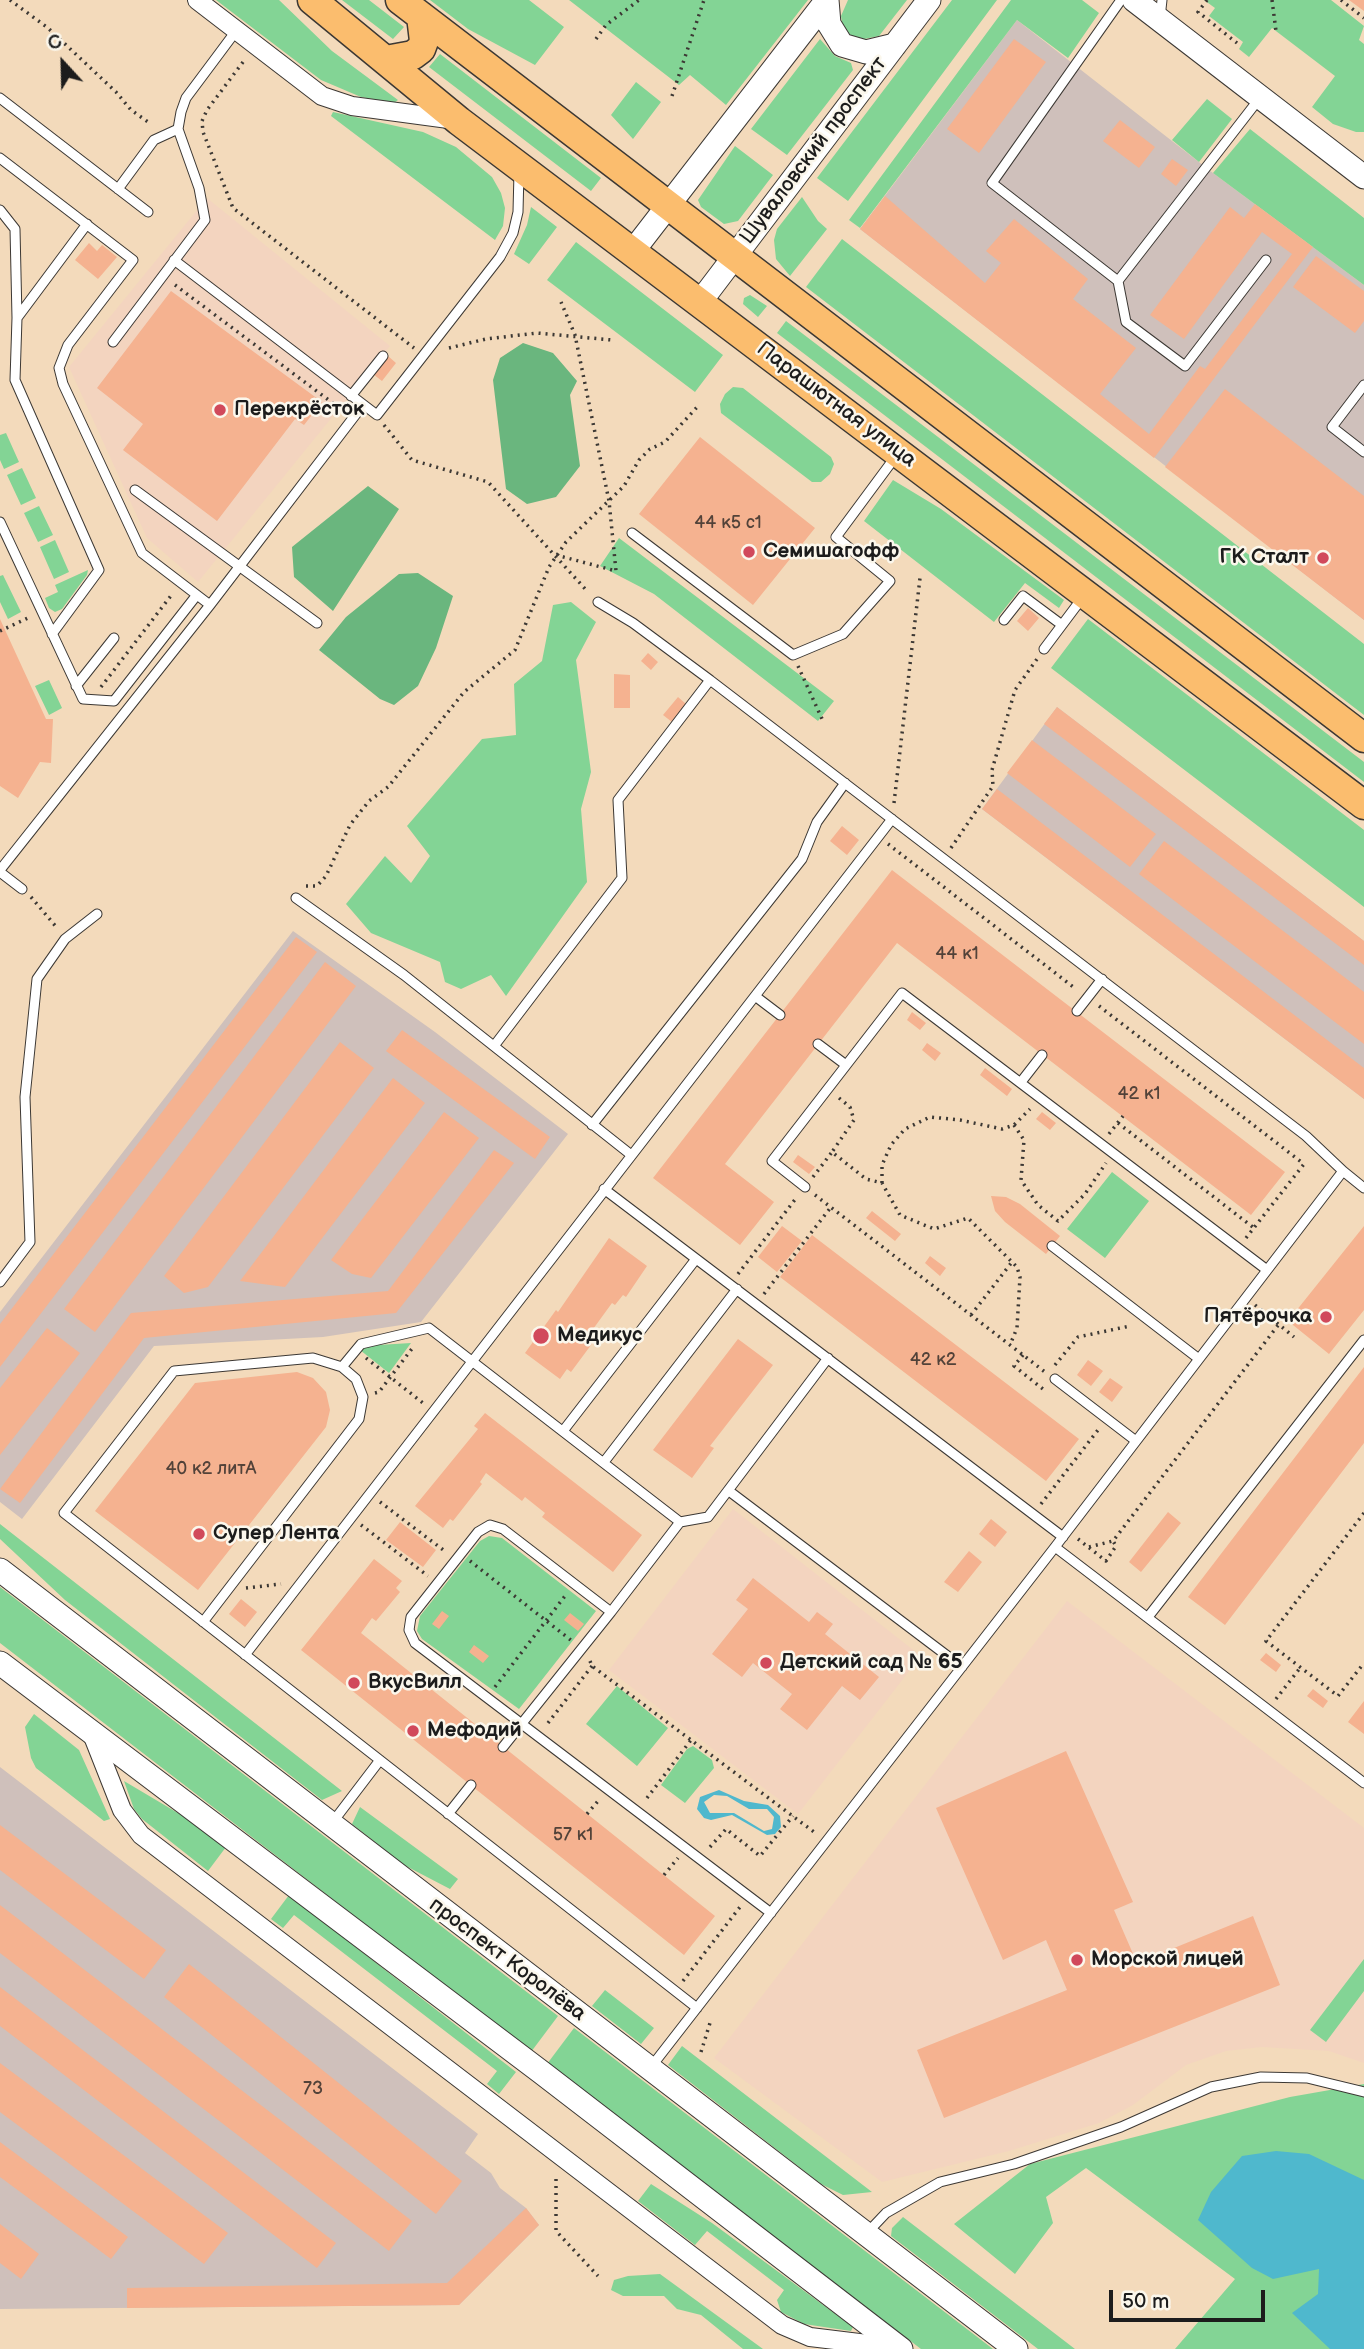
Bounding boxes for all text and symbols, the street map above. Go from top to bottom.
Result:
north arrow [28,28,98,98]
text: С [45,30,65,56]
street label: Шуваловский проспект [735,52,893,250]
street label: Парашютная улица [751,337,921,473]
place label: Перекрёсток [234,397,364,423]
marker: Перекрёсток [212,402,228,418]
house number: 44 к5 с1 [694,512,762,534]
place label: Семишагофф [763,539,899,565]
marker: Семишагофф [741,544,757,560]
place label: ГК Сталт [1219,545,1309,571]
marker: ГК Сталт [1315,550,1331,566]
house number: 44 к1 [935,943,979,965]
house number: 42 к1 [1117,1083,1161,1105]
place label: Пятёрочка [1204,1304,1312,1330]
marker: Пятёрочка [1318,1309,1334,1325]
place label: Медикус [557,1323,643,1349]
marker: Медикус [531,1326,551,1346]
house number: 42 к2 [910,1349,956,1371]
house number: 40 к2 литА [165,1458,257,1480]
place label: Супер Лента [213,1521,339,1547]
marker: Супер Лента [191,1526,207,1542]
place label: Детский сад № 65 [780,1650,963,1676]
marker: Детский сад № 65 [758,1655,774,1671]
place label: ВкусВилл [368,1670,462,1696]
marker: ВкусВилл [346,1675,362,1691]
place label: Мефодий [427,1718,522,1744]
marker: Мефодий [405,1723,421,1739]
house number: 57 к1 [553,1824,593,1846]
street label: проспект Королёва [424,1893,590,2027]
place label: Морской лицей [1091,1947,1244,1973]
marker: Морской лицей [1069,1952,1085,1968]
house number: 73 [303,2078,323,2100]
scale bar [1112,2276,1268,2320]
text: 50 m [1122,2289,1169,2314]

